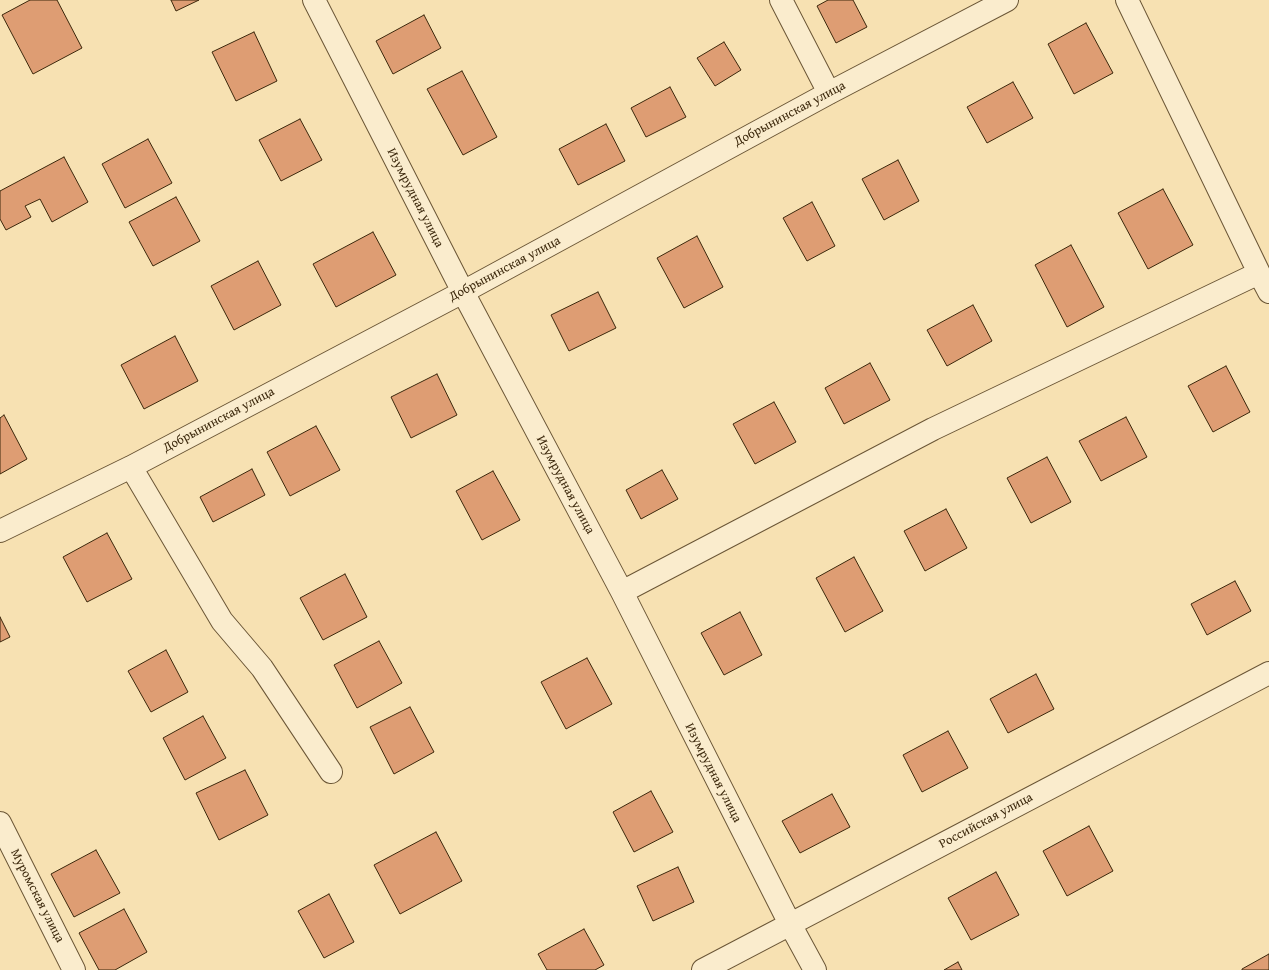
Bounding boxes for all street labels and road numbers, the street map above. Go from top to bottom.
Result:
street label: Добрынинская улица [732,78,848,150]
street label: Изумрудная улица [383,146,447,250]
street label: Добрынинская улица [447,233,563,305]
street label: Добрынинская улица [161,384,277,456]
street label: Изумрудная улица [532,433,598,537]
street label: Изумрудная улица [681,721,745,825]
street label: Российская улица [936,790,1036,852]
street label: Муромская улица [7,847,67,945]

